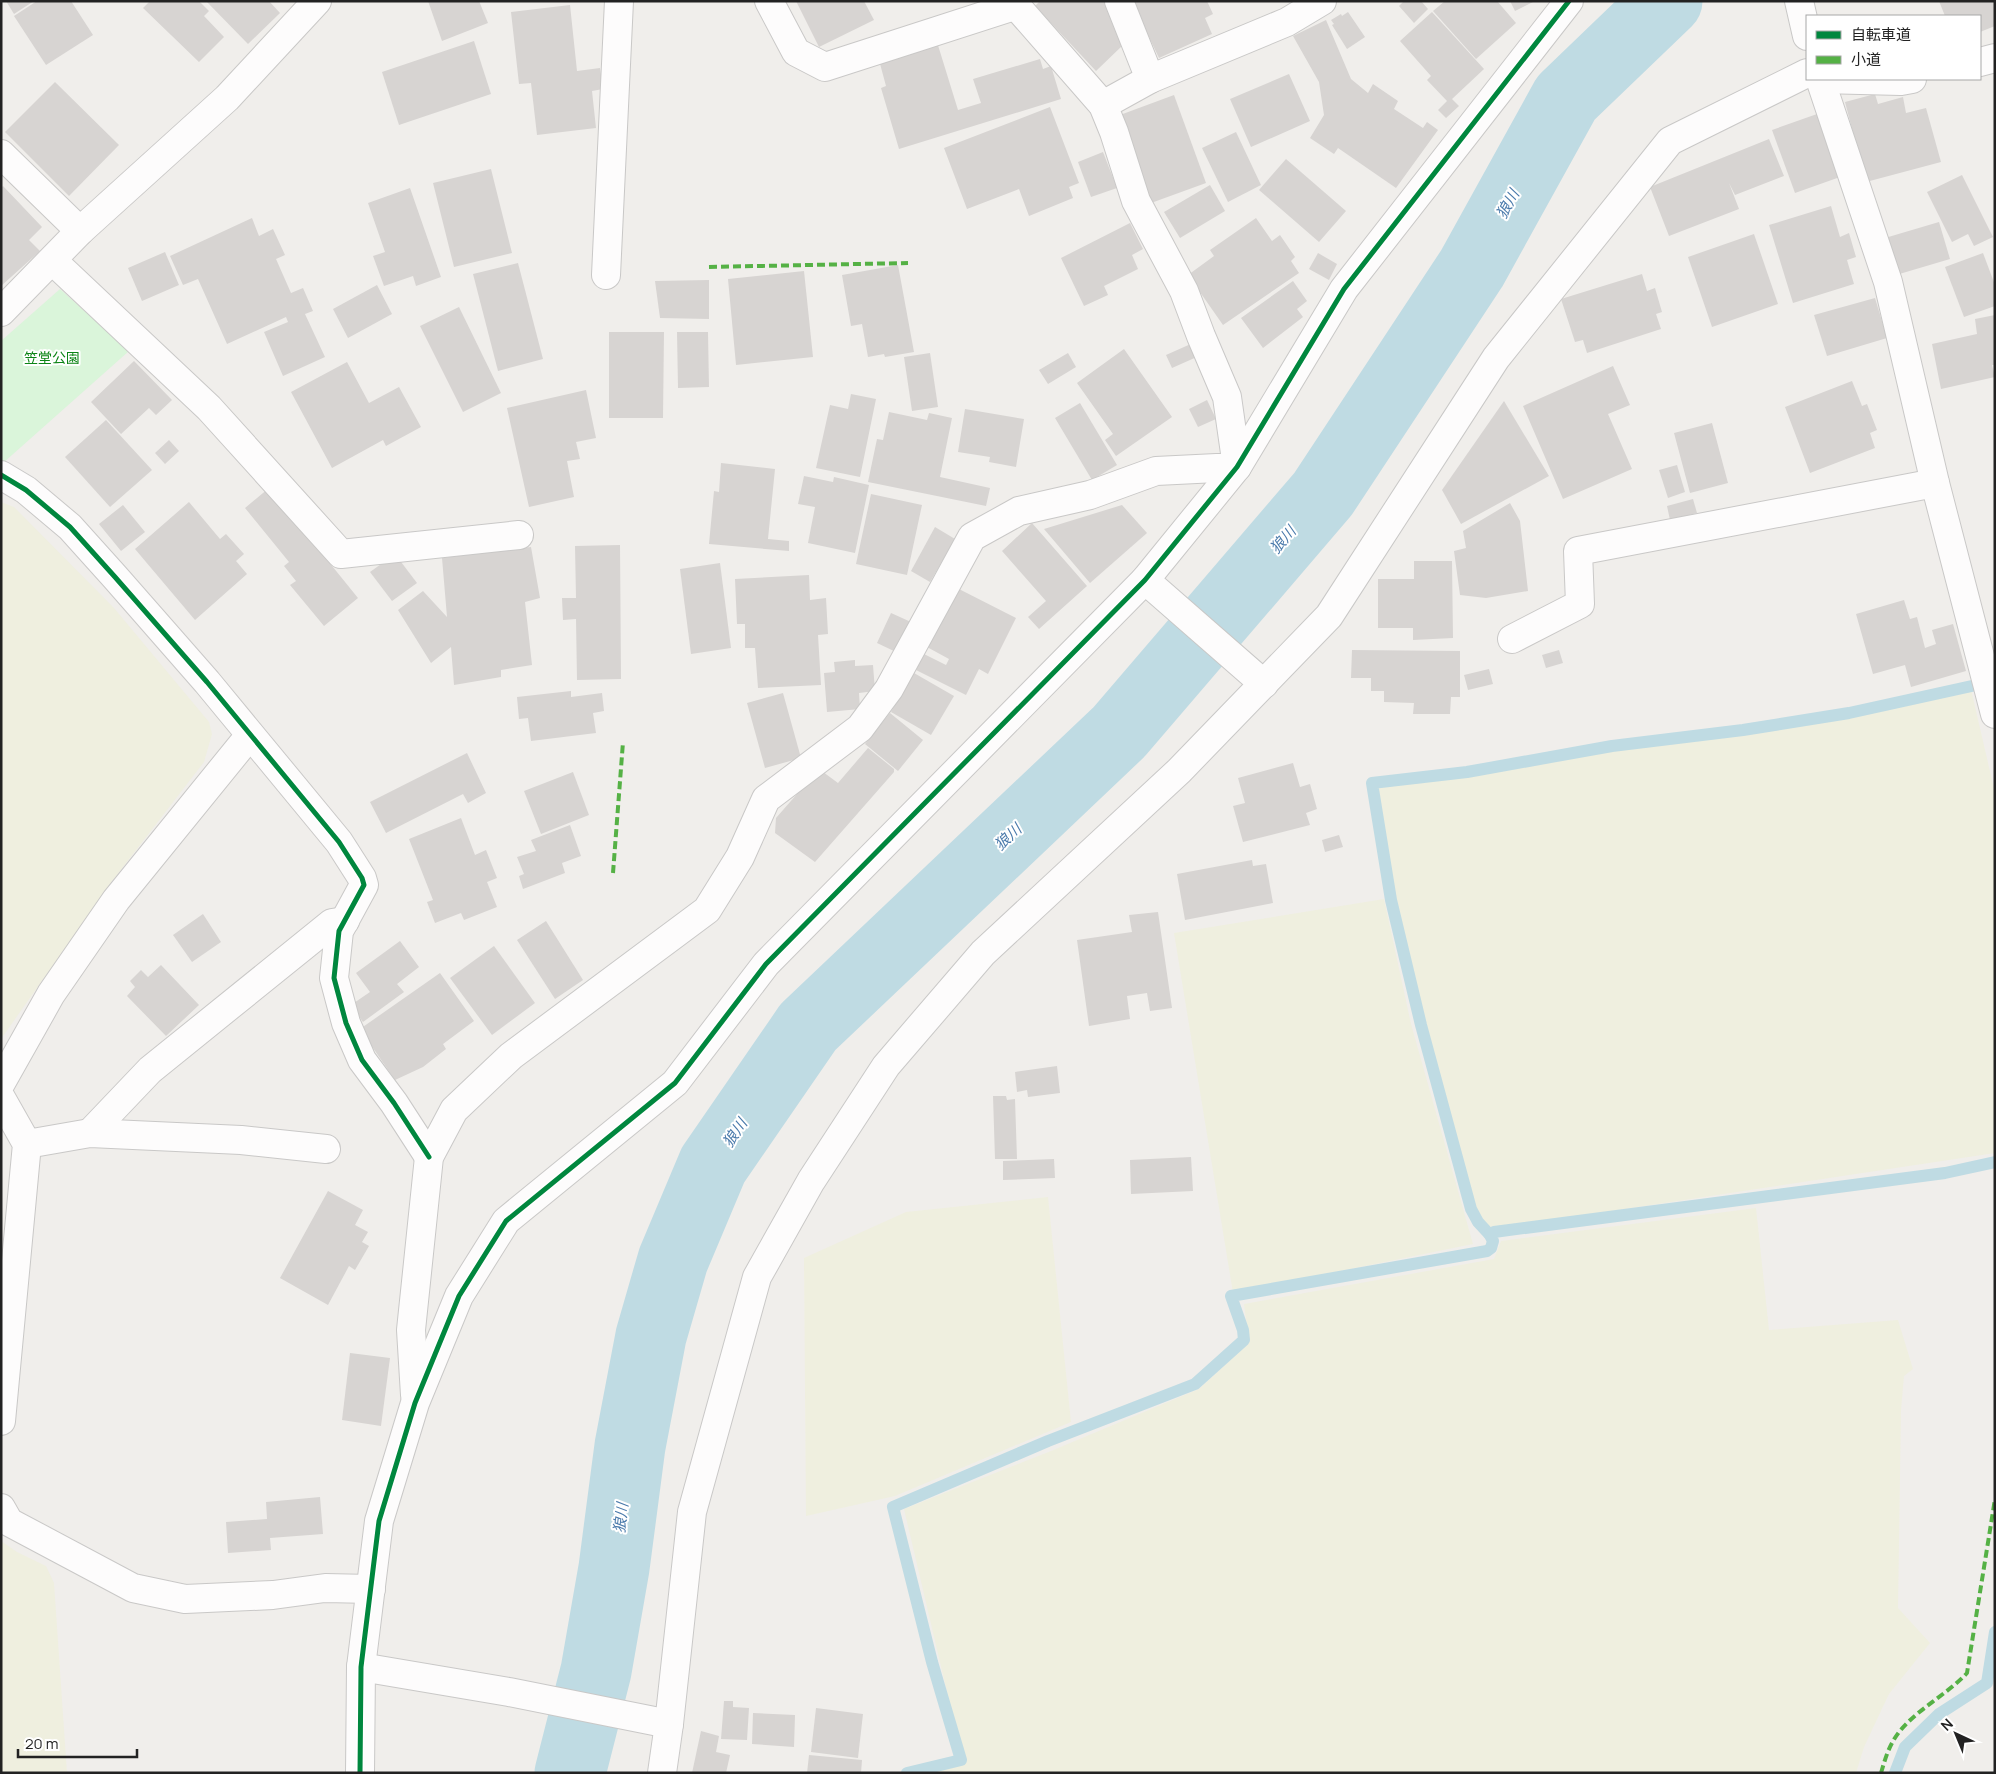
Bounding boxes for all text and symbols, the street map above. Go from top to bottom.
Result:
legend [1806,15,1981,80]
text: 自転車道 [1851,24,1911,45]
text: 小道 [1851,49,1881,70]
water label: 狼川 [1491,184,1525,222]
park label: 笠堂公園 [24,348,80,367]
water label: 狼川 [1265,520,1302,558]
water label: 狼川 [990,817,1027,855]
water label: 狼川 [717,1113,753,1151]
water label: 狼川 [608,1500,633,1534]
north arrow [1931,1709,1981,1759]
text: N [1936,1714,1957,1735]
scale bar [18,1726,136,1758]
text: 20 m [25,1733,58,1754]

